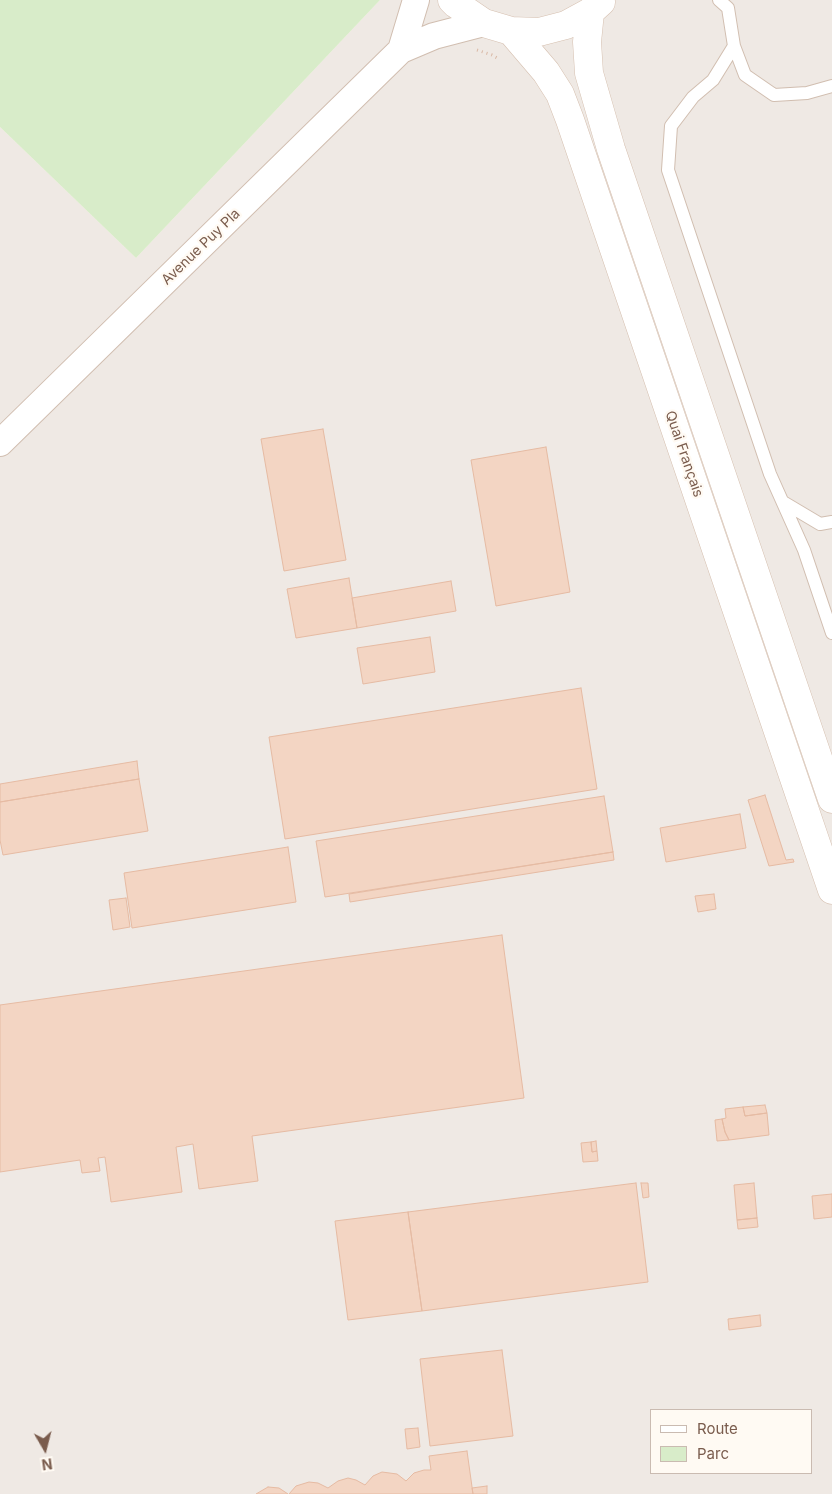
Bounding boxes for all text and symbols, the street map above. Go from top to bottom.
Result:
street label: Avenue Puy Pla [158,205,244,289]
street label: Quai Français [661,409,707,499]
legend [650,1409,812,1474]
text: Route [697,1419,738,1438]
north arrow [20,1424,70,1474]
text: Parc [697,1444,729,1463]
text: N [41,1455,54,1474]

